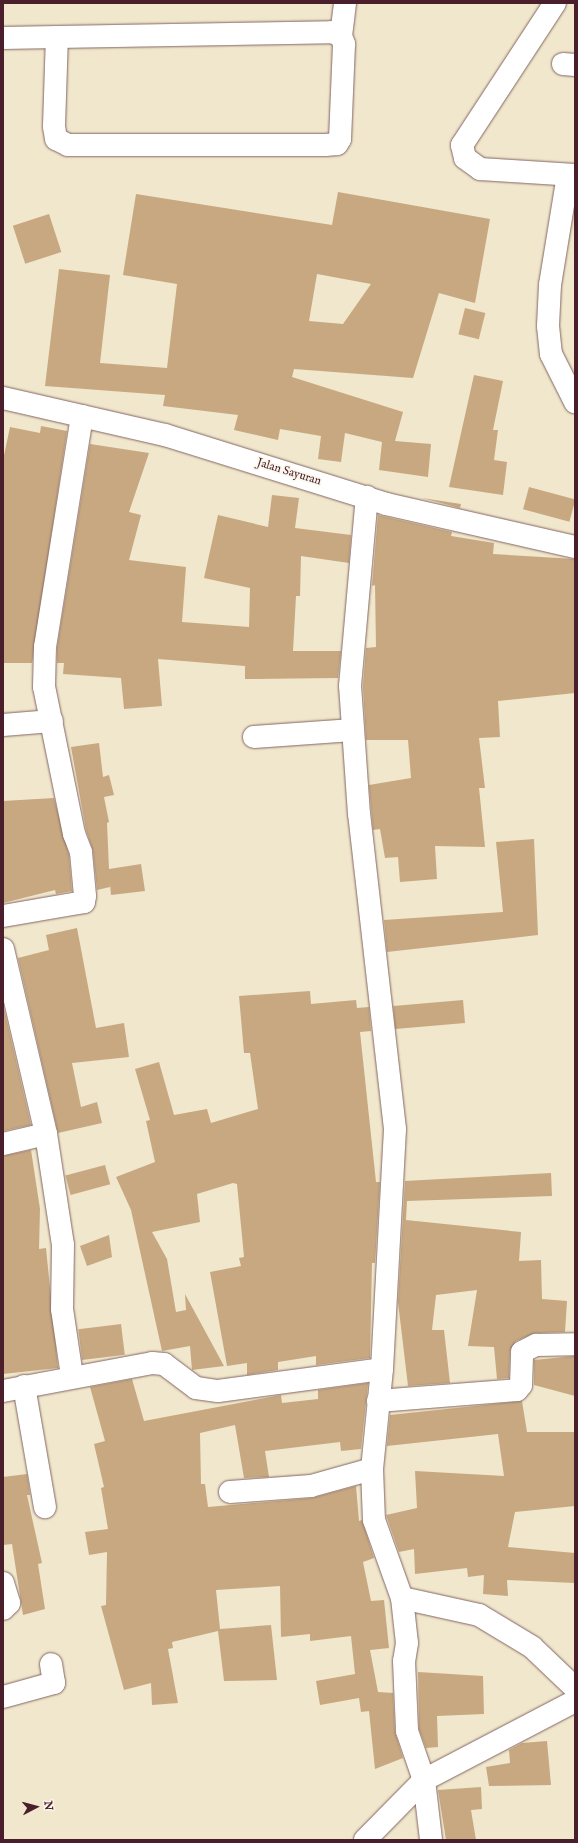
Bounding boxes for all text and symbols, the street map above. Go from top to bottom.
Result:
street label: Jalan Sayuran [255,455,323,489]
north arrow [16,1787,56,1827]
text: N [40,1800,55,1811]

